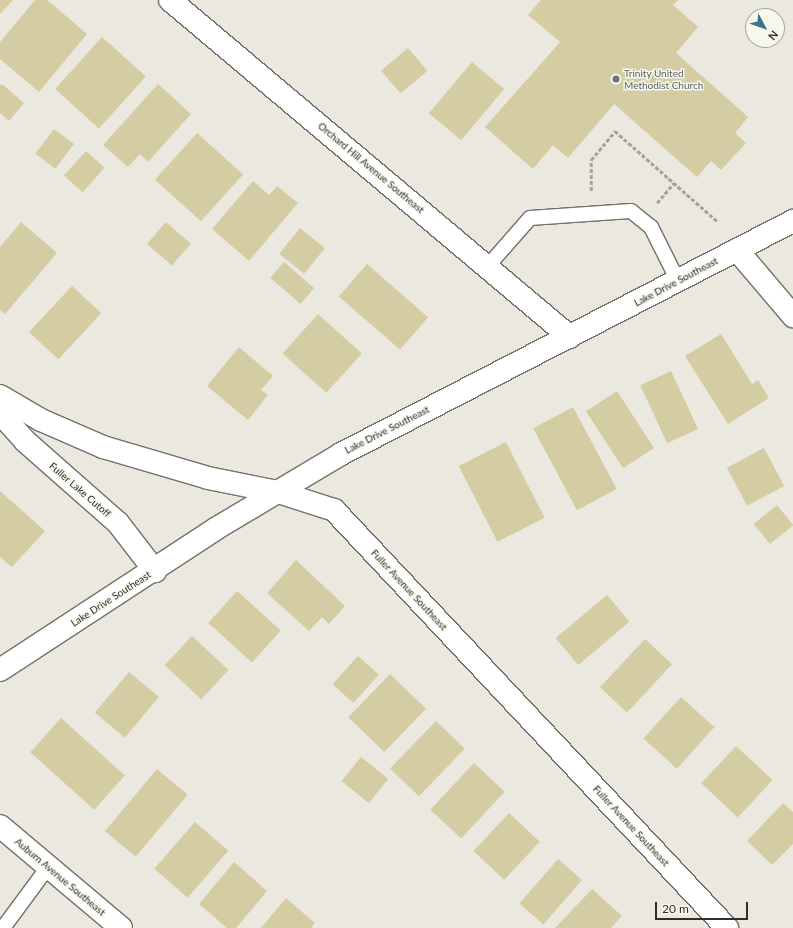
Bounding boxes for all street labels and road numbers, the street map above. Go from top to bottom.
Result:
street label: Orchard Hill Avenue Southeast [315,120,427,216]
street label: Lake Drive Southeast [632,255,720,309]
street label: Lake Drive Southeast [343,404,431,456]
street label: Fuller Lake Cutoff [47,460,113,520]
street label: Fuller Avenue Southeast [368,547,450,633]
street label: Lake Drive Southeast [69,569,153,629]
street label: Fuller Avenue Southeast [590,783,672,869]
street label: Auburn Avenue Southeast [12,836,108,918]

